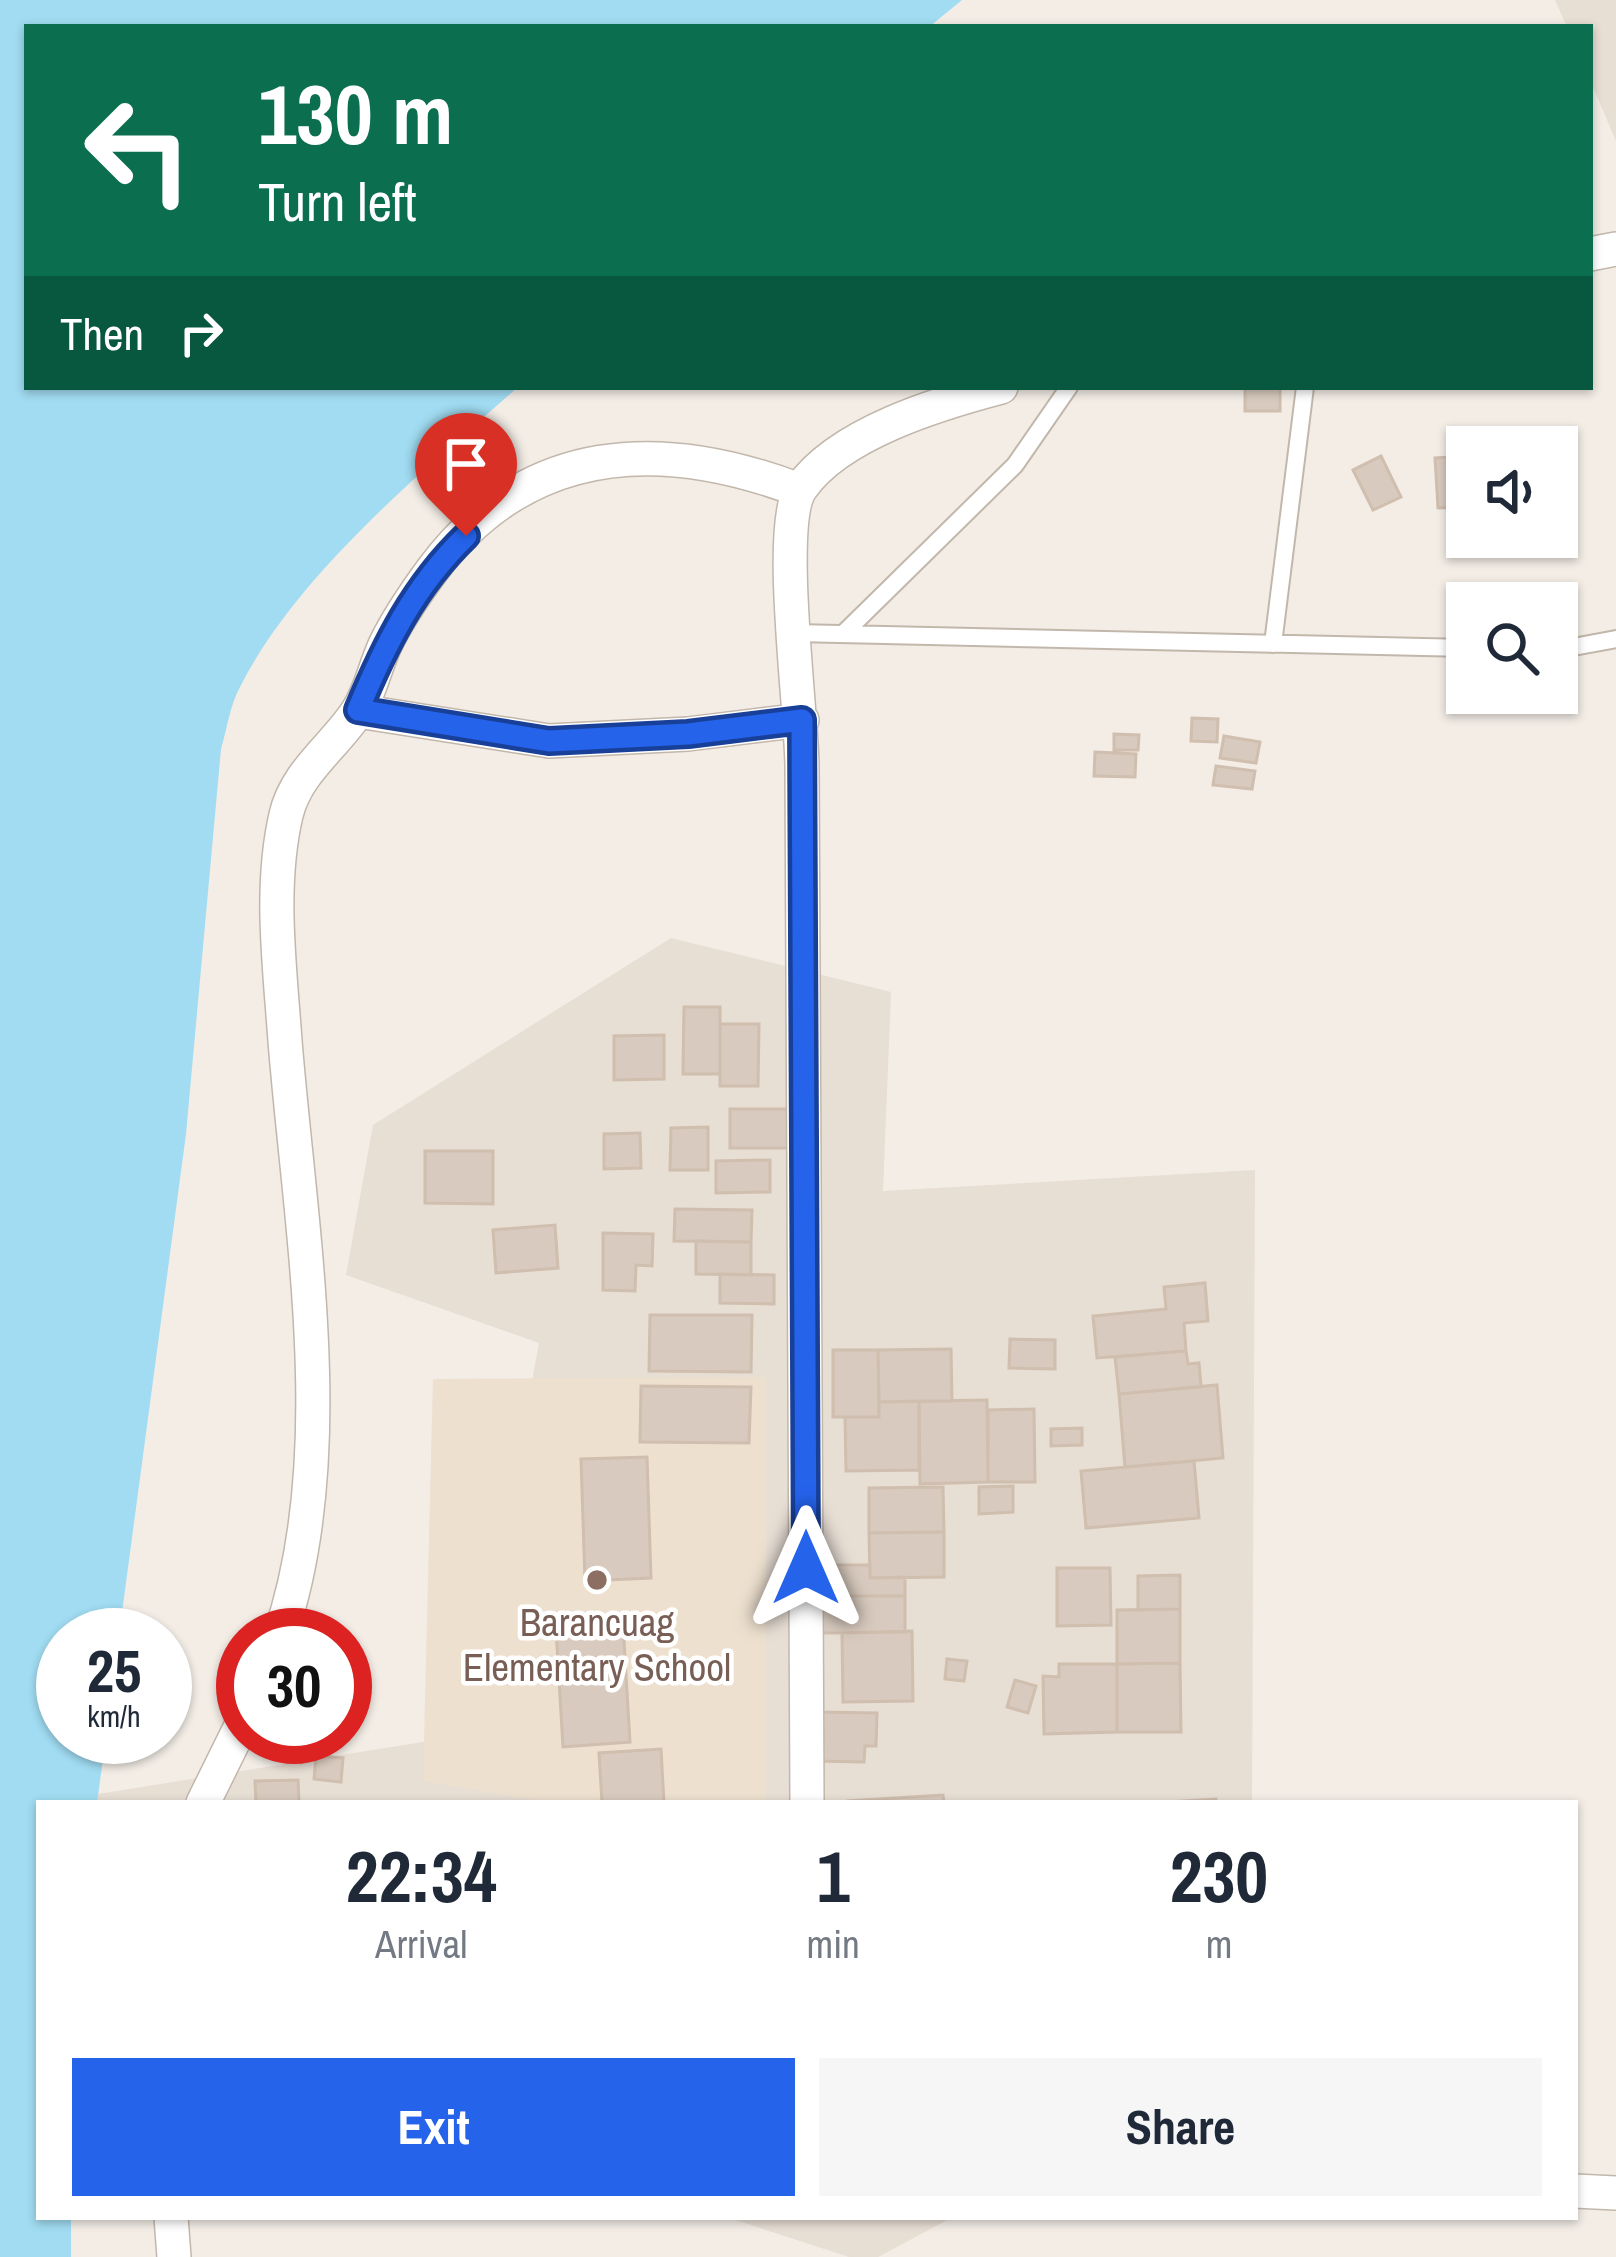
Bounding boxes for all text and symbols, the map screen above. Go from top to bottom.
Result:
text: 130 m [258,57,453,170]
icon: left [60,72,216,228]
text: Turn left [258,165,417,238]
icon: right [168,300,234,366]
text: Then [60,303,144,364]
pin [415,413,517,536]
map controls [1446,426,1578,714]
button: sound [1446,426,1578,558]
icon: arrive [433,431,499,497]
button: search [1446,582,1578,714]
position arrow [743,1505,869,1631]
marker: Barancuag Elementary School [584,1567,610,1593]
place label: Barancuag Elementary School [463,1596,731,1693]
speed limit sign: 30 [216,1608,372,1764]
text: 25 [87,1630,141,1711]
text: km/h [87,1696,141,1736]
text: 22:34 [346,1827,497,1924]
text: 1 [817,1827,850,1924]
text: 230 [1170,1827,1268,1924]
text: Arrival [375,1918,467,1970]
text: min [807,1918,860,1970]
text: m [1206,1918,1232,1970]
button: Exit [72,2058,795,2196]
button: Share [819,2058,1542,2196]

